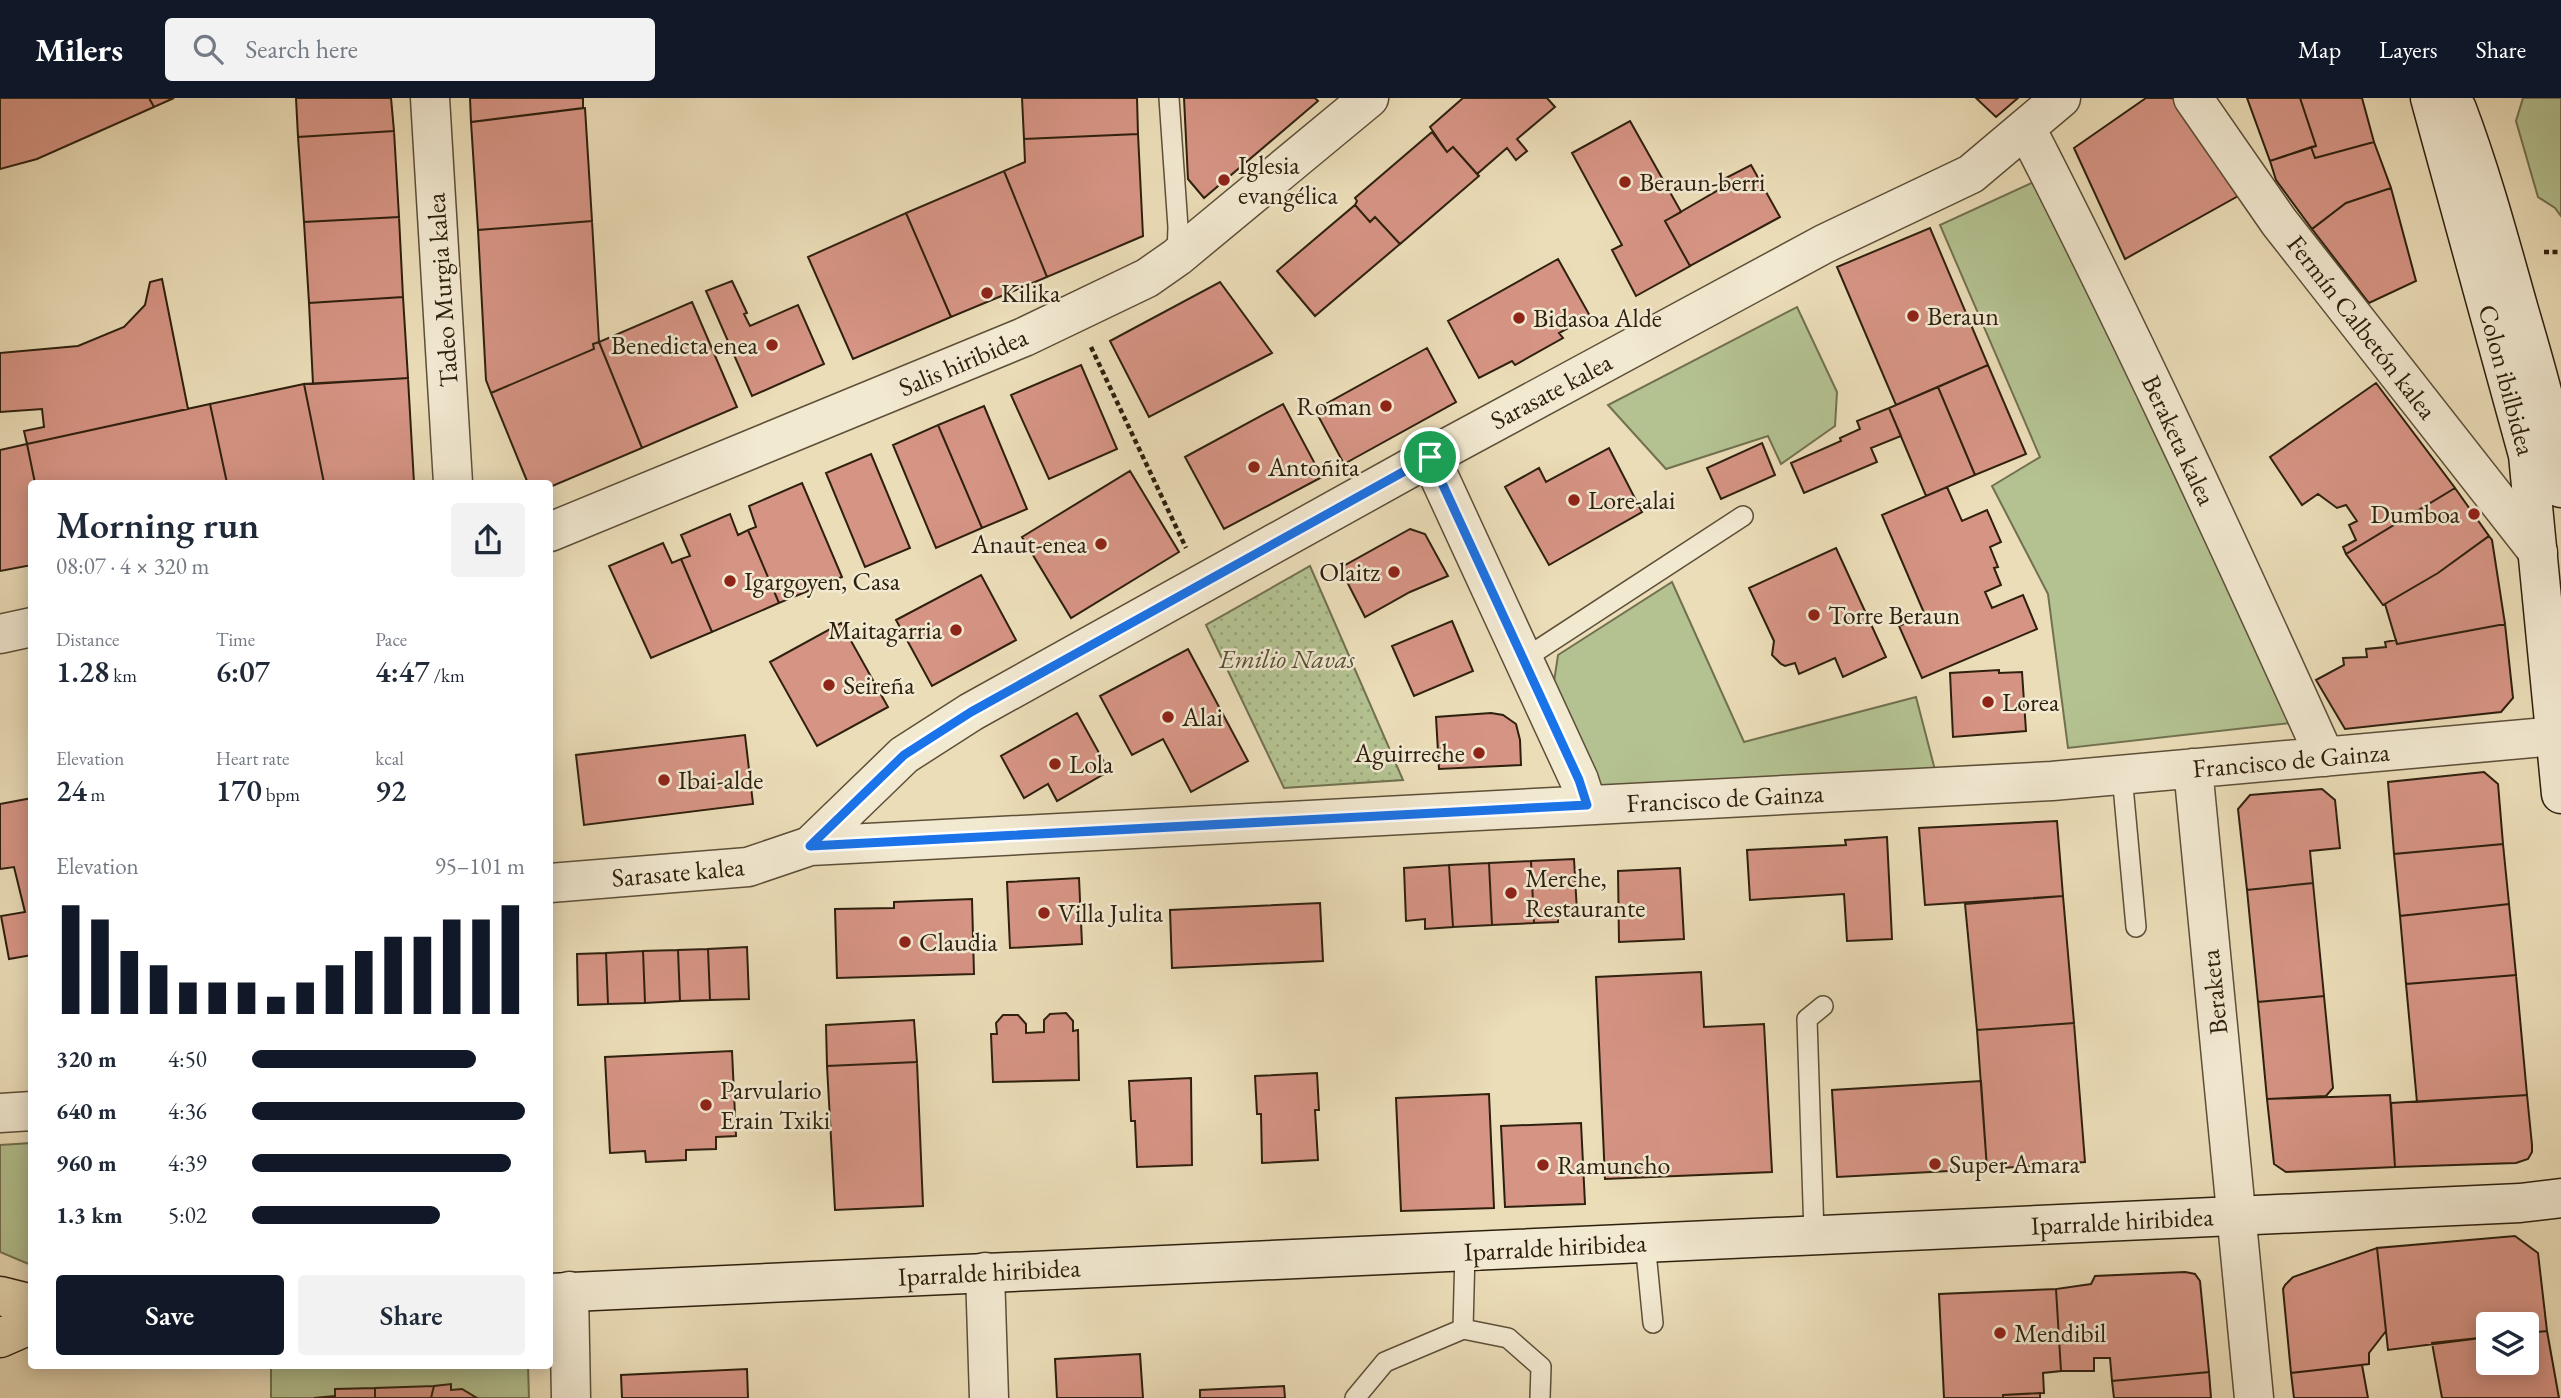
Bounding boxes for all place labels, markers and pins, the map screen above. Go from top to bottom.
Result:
place label: Iglesia evangélica [1238,148,1338,212]
place label: Beraun-berri [1639,165,1765,199]
marker: Iglesia evangélica [1216,172,1232,188]
marker: Beraun-berri [1617,174,1633,190]
place label: Kilika [1001,276,1061,310]
marker: Kilika [979,285,995,301]
place label: Beraun [1927,299,1999,333]
place label: Bidasoa Alde [1533,301,1662,335]
marker: Beraun [1905,308,1921,324]
marker: Bidasoa Alde [1511,310,1527,326]
place label: Benedicta enea [611,328,759,362]
marker: Benedicta enea [764,337,780,353]
place label: Roman [1296,389,1372,423]
marker: Roman [1378,398,1394,414]
pin [1400,427,1460,487]
place label: Antoñita [1267,450,1360,484]
marker: Antoñita [1246,459,1262,475]
place label: Lore-alai [1588,483,1675,517]
marker: Lore-alai [1566,492,1582,508]
place label: Dumboa [2370,497,2461,531]
marker: Dumboa [2466,506,2482,522]
place label: Anaut-enea [971,527,1088,561]
marker: Anaut-enea [1093,536,1109,552]
place label: Olaitz [1319,555,1380,589]
place label: Igargoyen, Casa [744,564,901,598]
marker: Olaitz [1386,564,1402,580]
marker: Igargoyen, Casa [722,573,738,589]
place label: Torre Beraun [1828,598,1960,632]
marker: Torre Beraun [1806,607,1822,623]
place label: Maitagarria [828,613,943,647]
marker: Maitagarria [948,622,964,638]
place label: Seireña [843,668,915,702]
marker: Seireña [821,677,837,693]
place label: Lorea [2002,685,2060,719]
marker: Lorea [1980,694,1996,710]
place label: Alai [1181,700,1223,734]
marker: Alai [1160,709,1176,725]
place label: Aguirreche [1353,736,1465,770]
marker: Aguirreche [1471,745,1487,761]
place label: Lola [1069,747,1114,781]
marker: Lola [1047,756,1063,772]
place label: Ibai-alde [678,763,764,797]
marker: Ibai-alde [656,772,672,788]
place label: Merche, Restaurante [1525,861,1645,925]
marker: Merche, Restaurante [1503,885,1519,901]
place label: Villa Julita [1058,896,1164,930]
marker: Villa Julita [1036,905,1052,921]
place label: Claudia [919,925,998,959]
marker: Claudia [897,934,913,950]
place label: Parvulario Erain Txiki [720,1073,830,1137]
marker: Parvulario Erain Txiki [698,1097,714,1113]
place label: Super Amara [1949,1147,2081,1181]
place label: Ramuncho [1557,1148,1670,1182]
marker: Super Amara [1927,1156,1943,1172]
marker: Ramuncho [1535,1157,1551,1173]
place label: Mendibil [2014,1316,2106,1350]
marker: Mendibil [1992,1325,2008,1341]

